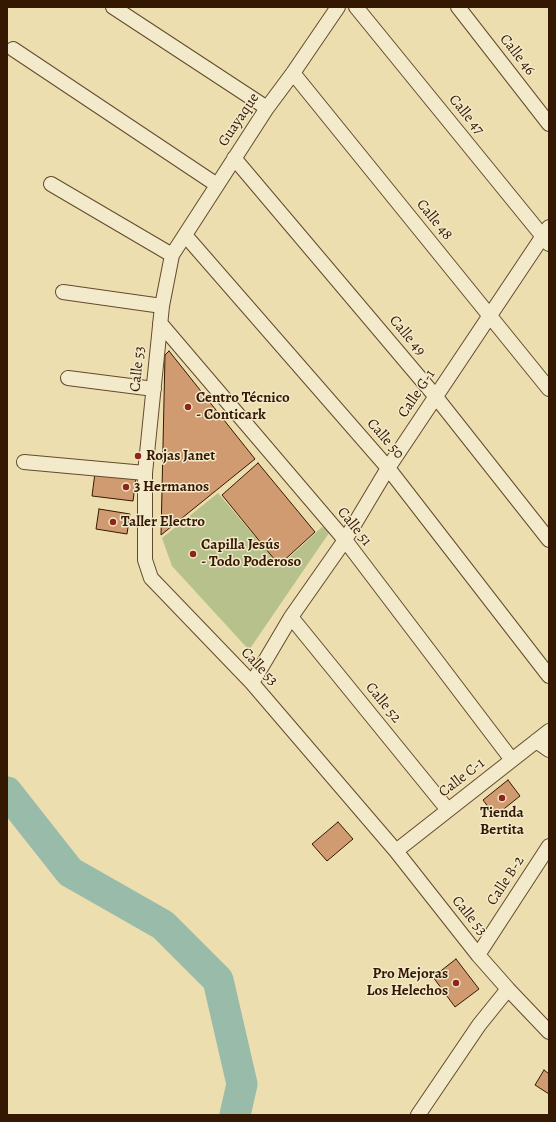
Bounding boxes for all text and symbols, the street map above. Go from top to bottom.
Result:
street label: Calle 46 [495,31,539,79]
street label: Guayaque [215,90,263,150]
street label: Calle 47 [444,91,488,139]
street label: Calle 48 [412,196,456,244]
street label: Calle 49 [385,312,429,360]
street label: Calle 53 [127,345,149,393]
street label: Calle G-1 [394,366,440,422]
place label: Centro Técnico - Conticark [196,389,290,424]
marker: Centro Técnico - Conticark [183,402,193,412]
street label: Calle 50 [363,415,407,463]
place label: Rojas Janet [146,447,215,465]
marker: Rojas Janet [133,451,143,461]
place label: 3 Hermanos [134,478,209,496]
marker: 3 Hermanos [121,482,131,492]
street label: Calle 51 [333,504,375,550]
place label: Taller Electro [121,513,205,531]
marker: Taller Electro [108,517,118,527]
place label: Capilla Jesús - Todo Poderoso [201,536,301,571]
marker: Capilla Jesús - Todo Poderoso [188,549,198,559]
street label: Calle 53 [237,644,281,690]
street label: Calle 52 [361,679,405,727]
street label: Calle C-1 [436,755,488,801]
marker: Tienda Bertita [497,793,507,803]
place label: Tienda Bertita [480,804,524,839]
street label: Calle B-2 [483,853,529,909]
street label: Calle 53 [448,892,490,940]
place label: Pro Mejoras Los Helechos [367,965,448,1000]
marker: Pro Mejoras Los Helechos [451,978,461,988]

